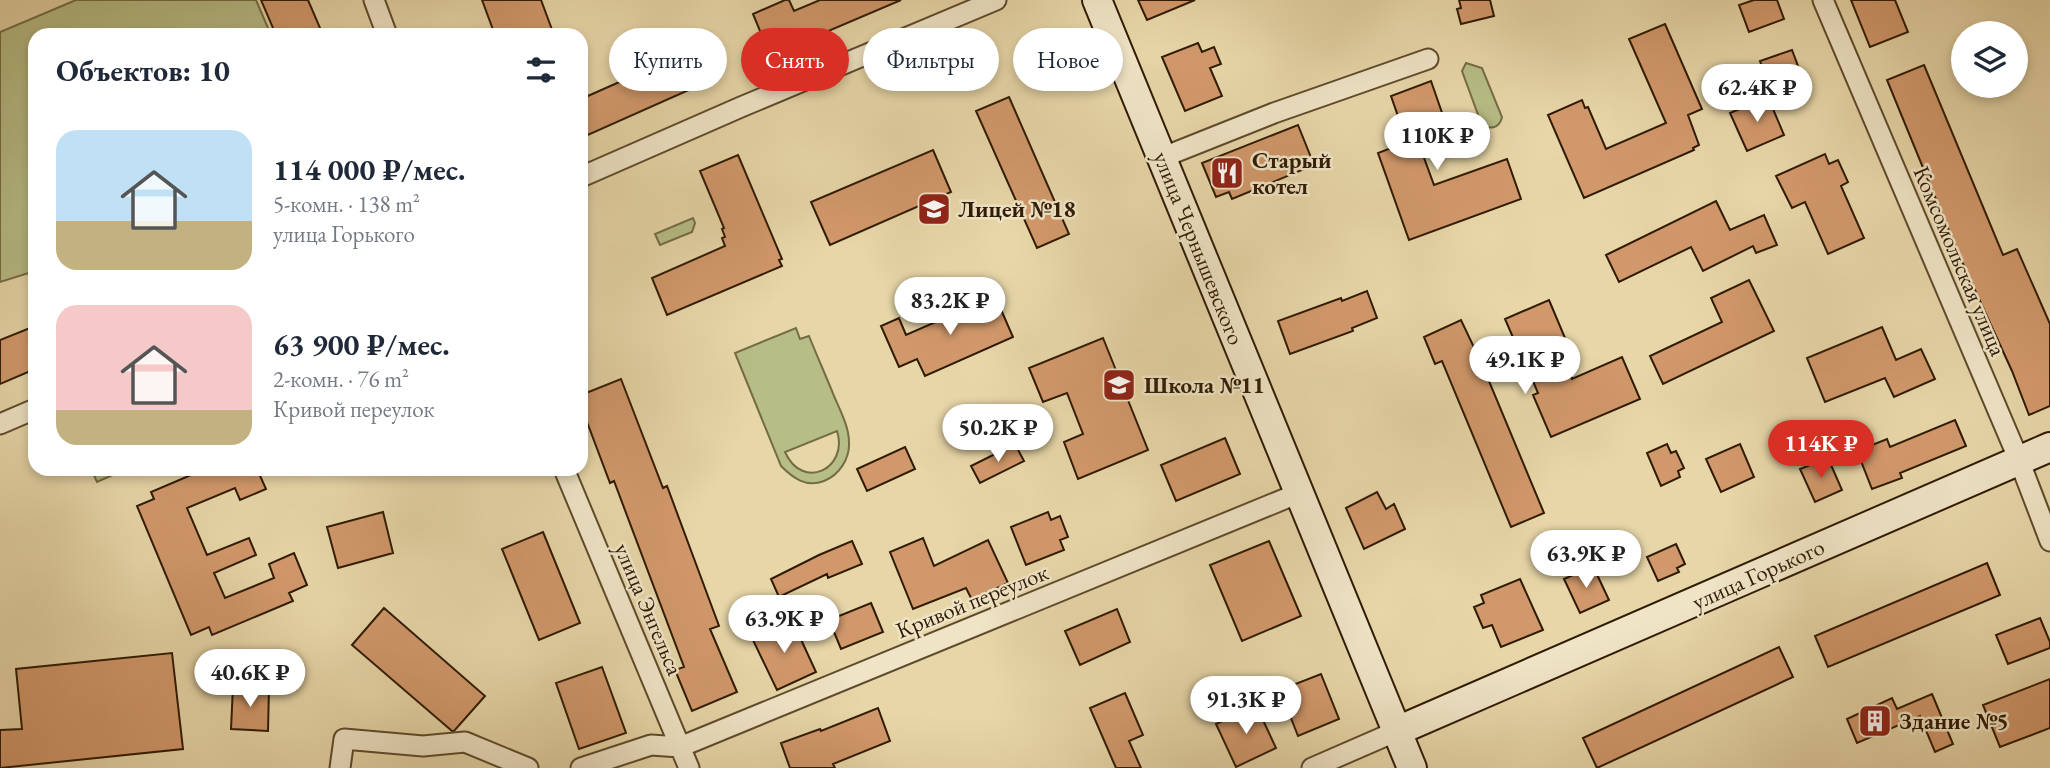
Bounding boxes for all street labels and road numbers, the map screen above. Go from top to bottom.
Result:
street label: улица Чернышевского [1147,147,1251,349]
street label: Комсомольская улица [1906,162,2014,361]
street label: улица Горького [1687,531,1829,617]
street label: улица Энгельса [608,538,691,680]
street label: Кривой переулок [891,557,1053,645]

